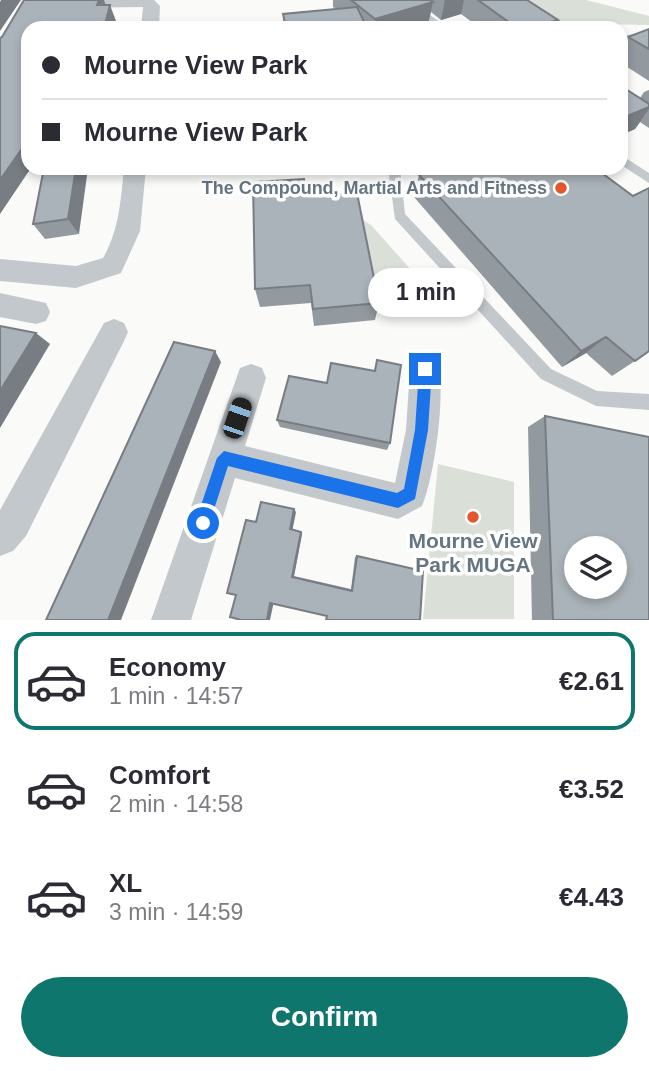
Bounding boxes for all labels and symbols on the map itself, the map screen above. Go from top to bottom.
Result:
place label: The Compound, Martial Arts and Fitness [202,178,547,198]
marker: The Compound, Martial Arts and Fitness [553,180,569,196]
callout: 1 min [367,268,483,316]
route end [409,353,441,385]
car [221,395,254,441]
route start [187,507,219,539]
marker: Mourne View Park MUGA [465,509,481,525]
place label: Mourne View Park MUGA [408,529,538,576]

